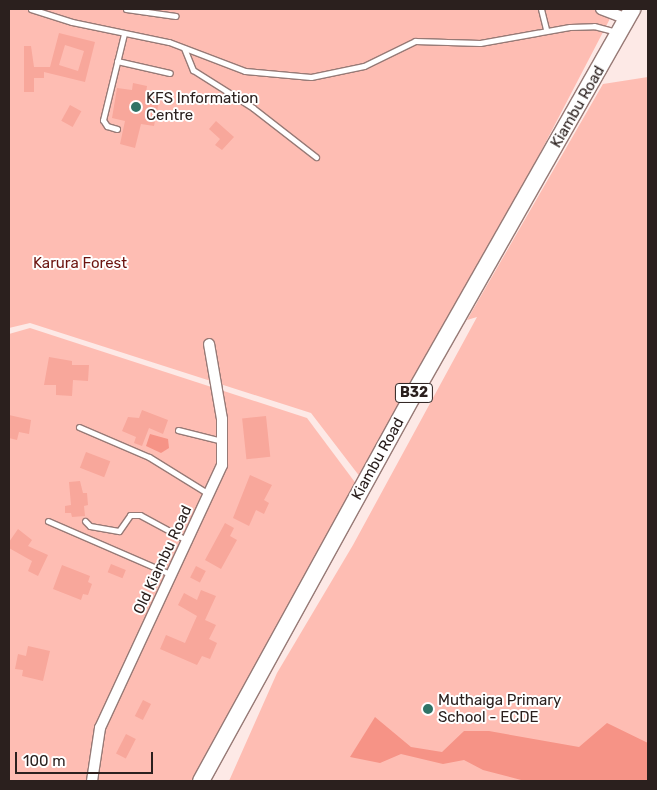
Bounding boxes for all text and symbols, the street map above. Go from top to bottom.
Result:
street label: Kiambu Road [547,63,609,151]
place label: KFS Information Centre [146,89,258,124]
marker: KFS Information Centre [130,101,142,113]
park label: Karura Forest [33,255,127,273]
road number: B32 [394,382,434,404]
street label: Kiambu Road [348,415,408,503]
street label: Old Kiambu Road [130,503,196,617]
place label: Muthaiga Primary School - ECDE [438,691,561,726]
marker: Muthaiga Primary School - ECDE [422,703,434,715]
scale bar [18,742,155,774]
text: 100 m [23,752,65,770]

